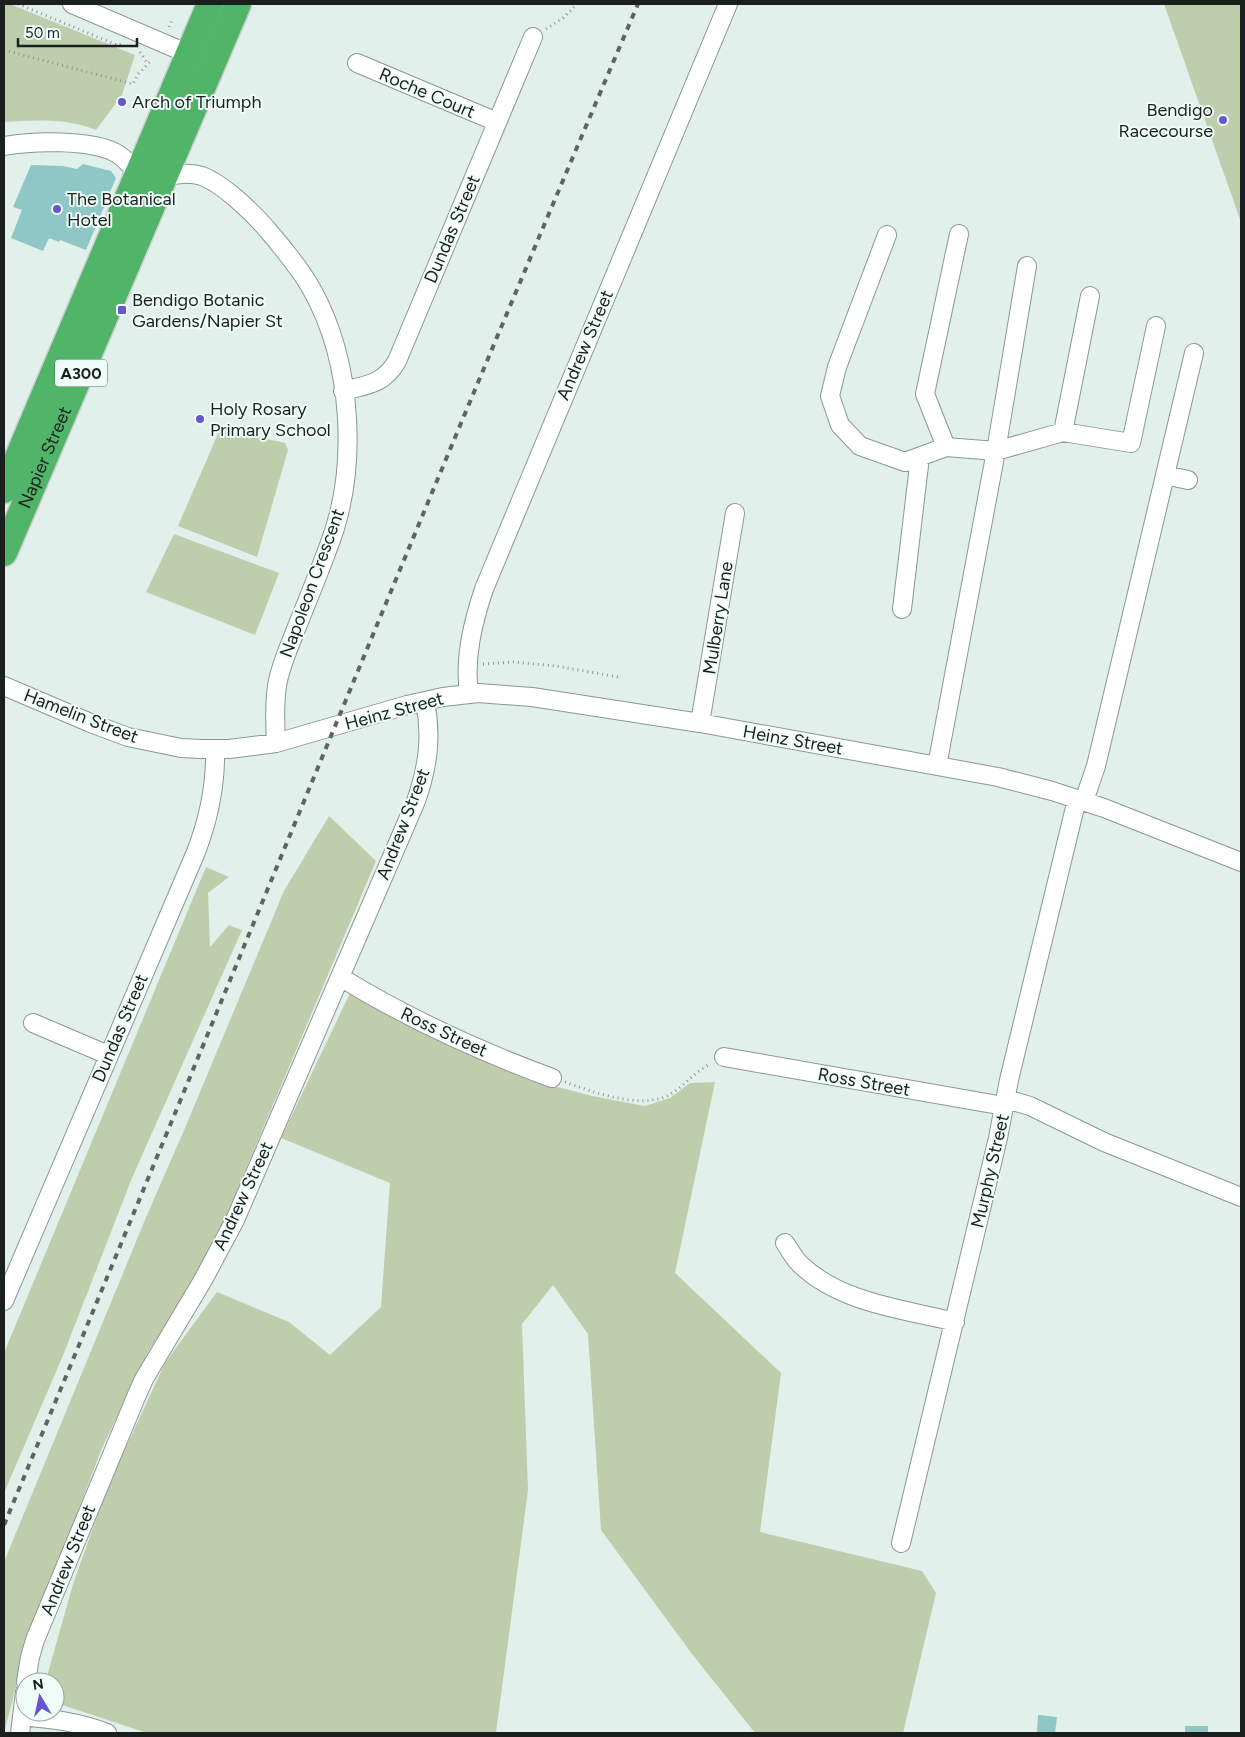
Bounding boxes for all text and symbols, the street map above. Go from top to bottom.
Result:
scale bar [18,15,136,47]
text: 50 m [25,24,60,42]
street label: Roche Court [376,63,478,123]
place label: Arch of Triumph [132,91,261,113]
marker: Arch of Triumph [116,96,128,108]
place label: Bendigo Racecourse [1118,99,1213,142]
marker: Bendigo Racecourse [1217,114,1229,126]
street label: Dundas Street [419,171,485,286]
place label: The Botanical Hotel [67,188,176,231]
marker: The Botanical Hotel [51,203,63,215]
street label: Andrew Street [552,286,618,403]
place label: Bendigo Botanic Gardens/Napier St [132,289,283,332]
marker: Bendigo Botanic Gardens/Napier St [116,304,128,316]
road number: A300 [55,359,107,386]
place label: Holy Rosary Primary School [210,398,331,441]
street label: Napier Street [13,403,76,512]
marker: Holy Rosary Primary School [194,413,206,425]
street label: Napoleon Crescent [275,505,349,660]
street label: Mulberry Lane [698,560,738,676]
street label: Hamelin Street [21,684,142,748]
street label: Heinz Street [342,687,446,735]
street label: Heinz Street [741,720,845,760]
street label: Andrew Street [372,765,434,883]
street label: Dundas Street [87,970,153,1085]
street label: Ross Street [397,1002,491,1062]
street label: Ross Street [816,1063,912,1101]
street label: Murphy Street [966,1112,1014,1230]
street label: Andrew Street [208,1138,278,1254]
street label: Andrew Street [36,1501,100,1619]
north arrow [15,1672,65,1722]
text: N [31,1675,45,1694]

